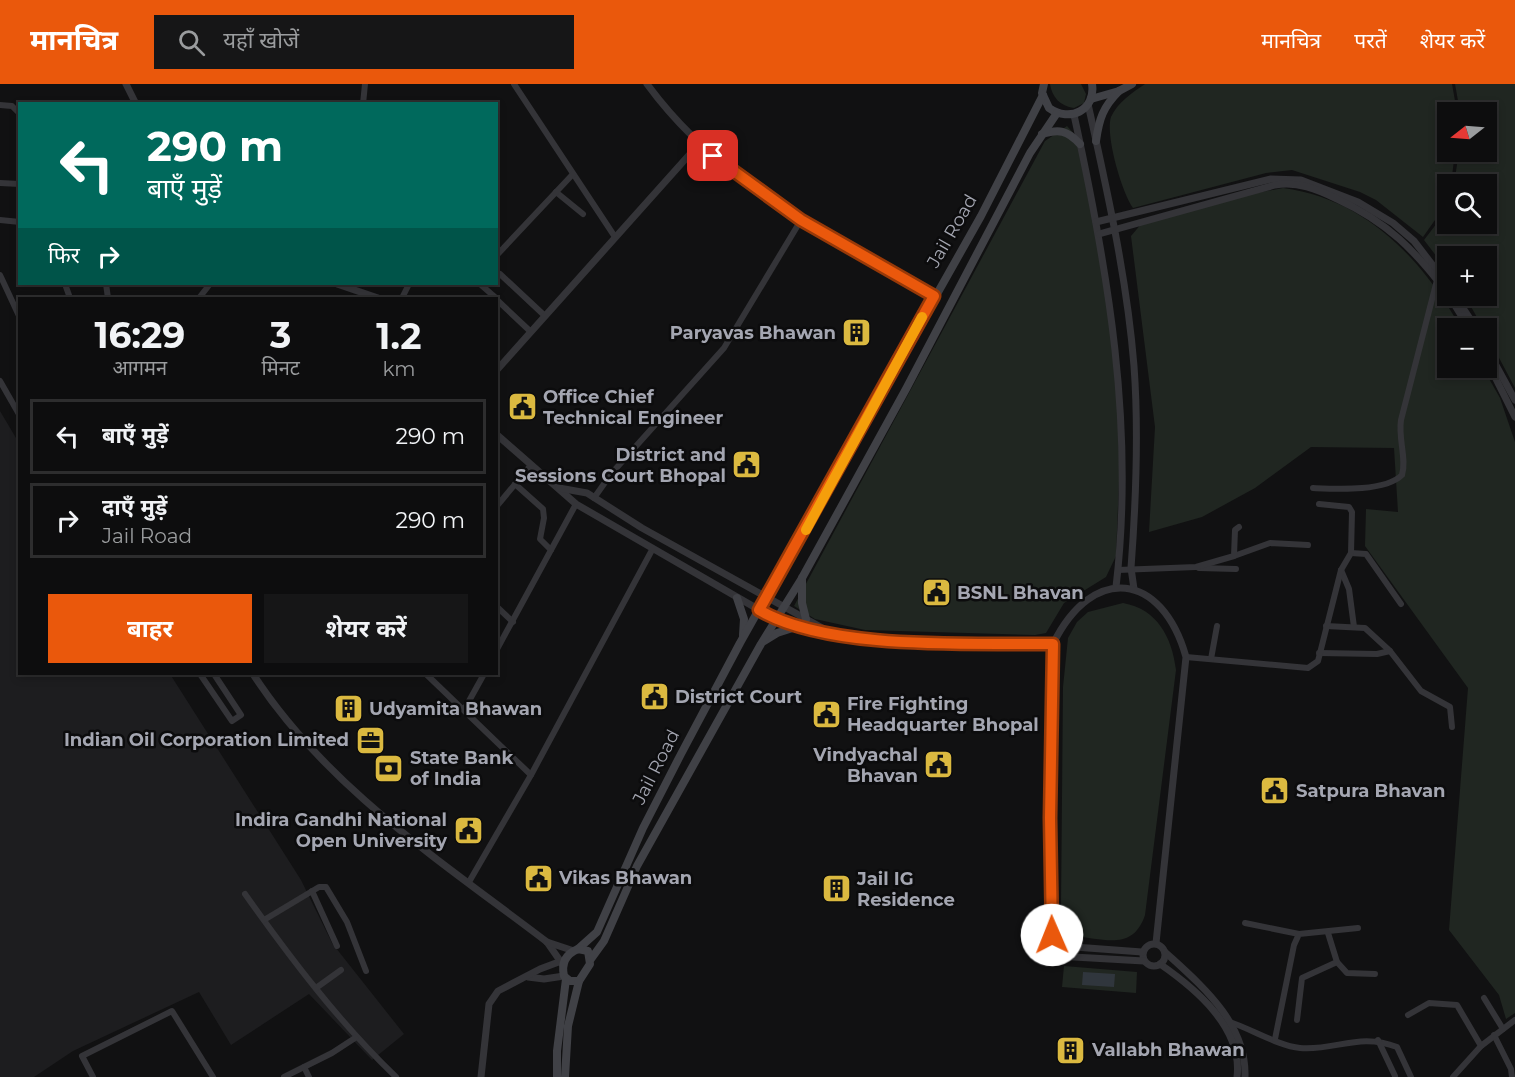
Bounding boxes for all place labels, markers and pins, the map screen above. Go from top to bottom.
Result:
pin [687,130,738,181]
building icon: Paryavas Bhawan [841,317,873,349]
place label: Paryavas Bhawan [670,322,836,344]
place label: Office Chief Technical Engineer [543,386,723,429]
public building icon: Office Chief Technical Engineer [506,391,538,423]
place label: District and Sessions Court Bhopal [515,444,726,487]
public building icon: District and Sessions Court Bhopal [731,449,763,481]
public building icon: BSNL Bhavan [920,577,952,609]
place label: BSNL Bhavan [957,582,1084,604]
public building icon: District Court [638,681,670,713]
place label: District Court [675,686,802,708]
building icon: Udyamita Bhawan [332,693,364,725]
place label: Fire Fighting Headquarter Bhopal [847,693,1039,736]
place label: Udyamita Bhawan [369,698,542,720]
public building icon: Fire Fighting Headquarter Bhopal [810,698,842,730]
office icon: Indian Oil Corporation Limited [354,724,386,756]
place label: Indian Oil Corporation Limited [64,729,349,751]
place label: Vindyachal Bhavan [812,744,918,787]
place label: State Bank of India [410,747,513,790]
public building icon: Vindyachal Bhavan [923,749,955,781]
bank icon: State Bank of India [373,752,405,784]
public building icon: Satpura Bhavan [1259,775,1291,807]
place label: Satpura Bhavan [1296,780,1446,802]
place label: Indira Gandhi National Open University [235,809,447,852]
public building icon: Indira Gandhi National Open University [452,814,484,846]
public building icon: Vikas Bhawan [522,862,554,894]
place label: Vikas Bhawan [558,867,692,889]
place label: Jail IG Residence [856,868,955,911]
building icon: Jail IG Residence [820,873,852,905]
building icon: Vallabh Bhawan [1055,1034,1087,1066]
place label: Vallabh Bhawan [1091,1039,1245,1061]

